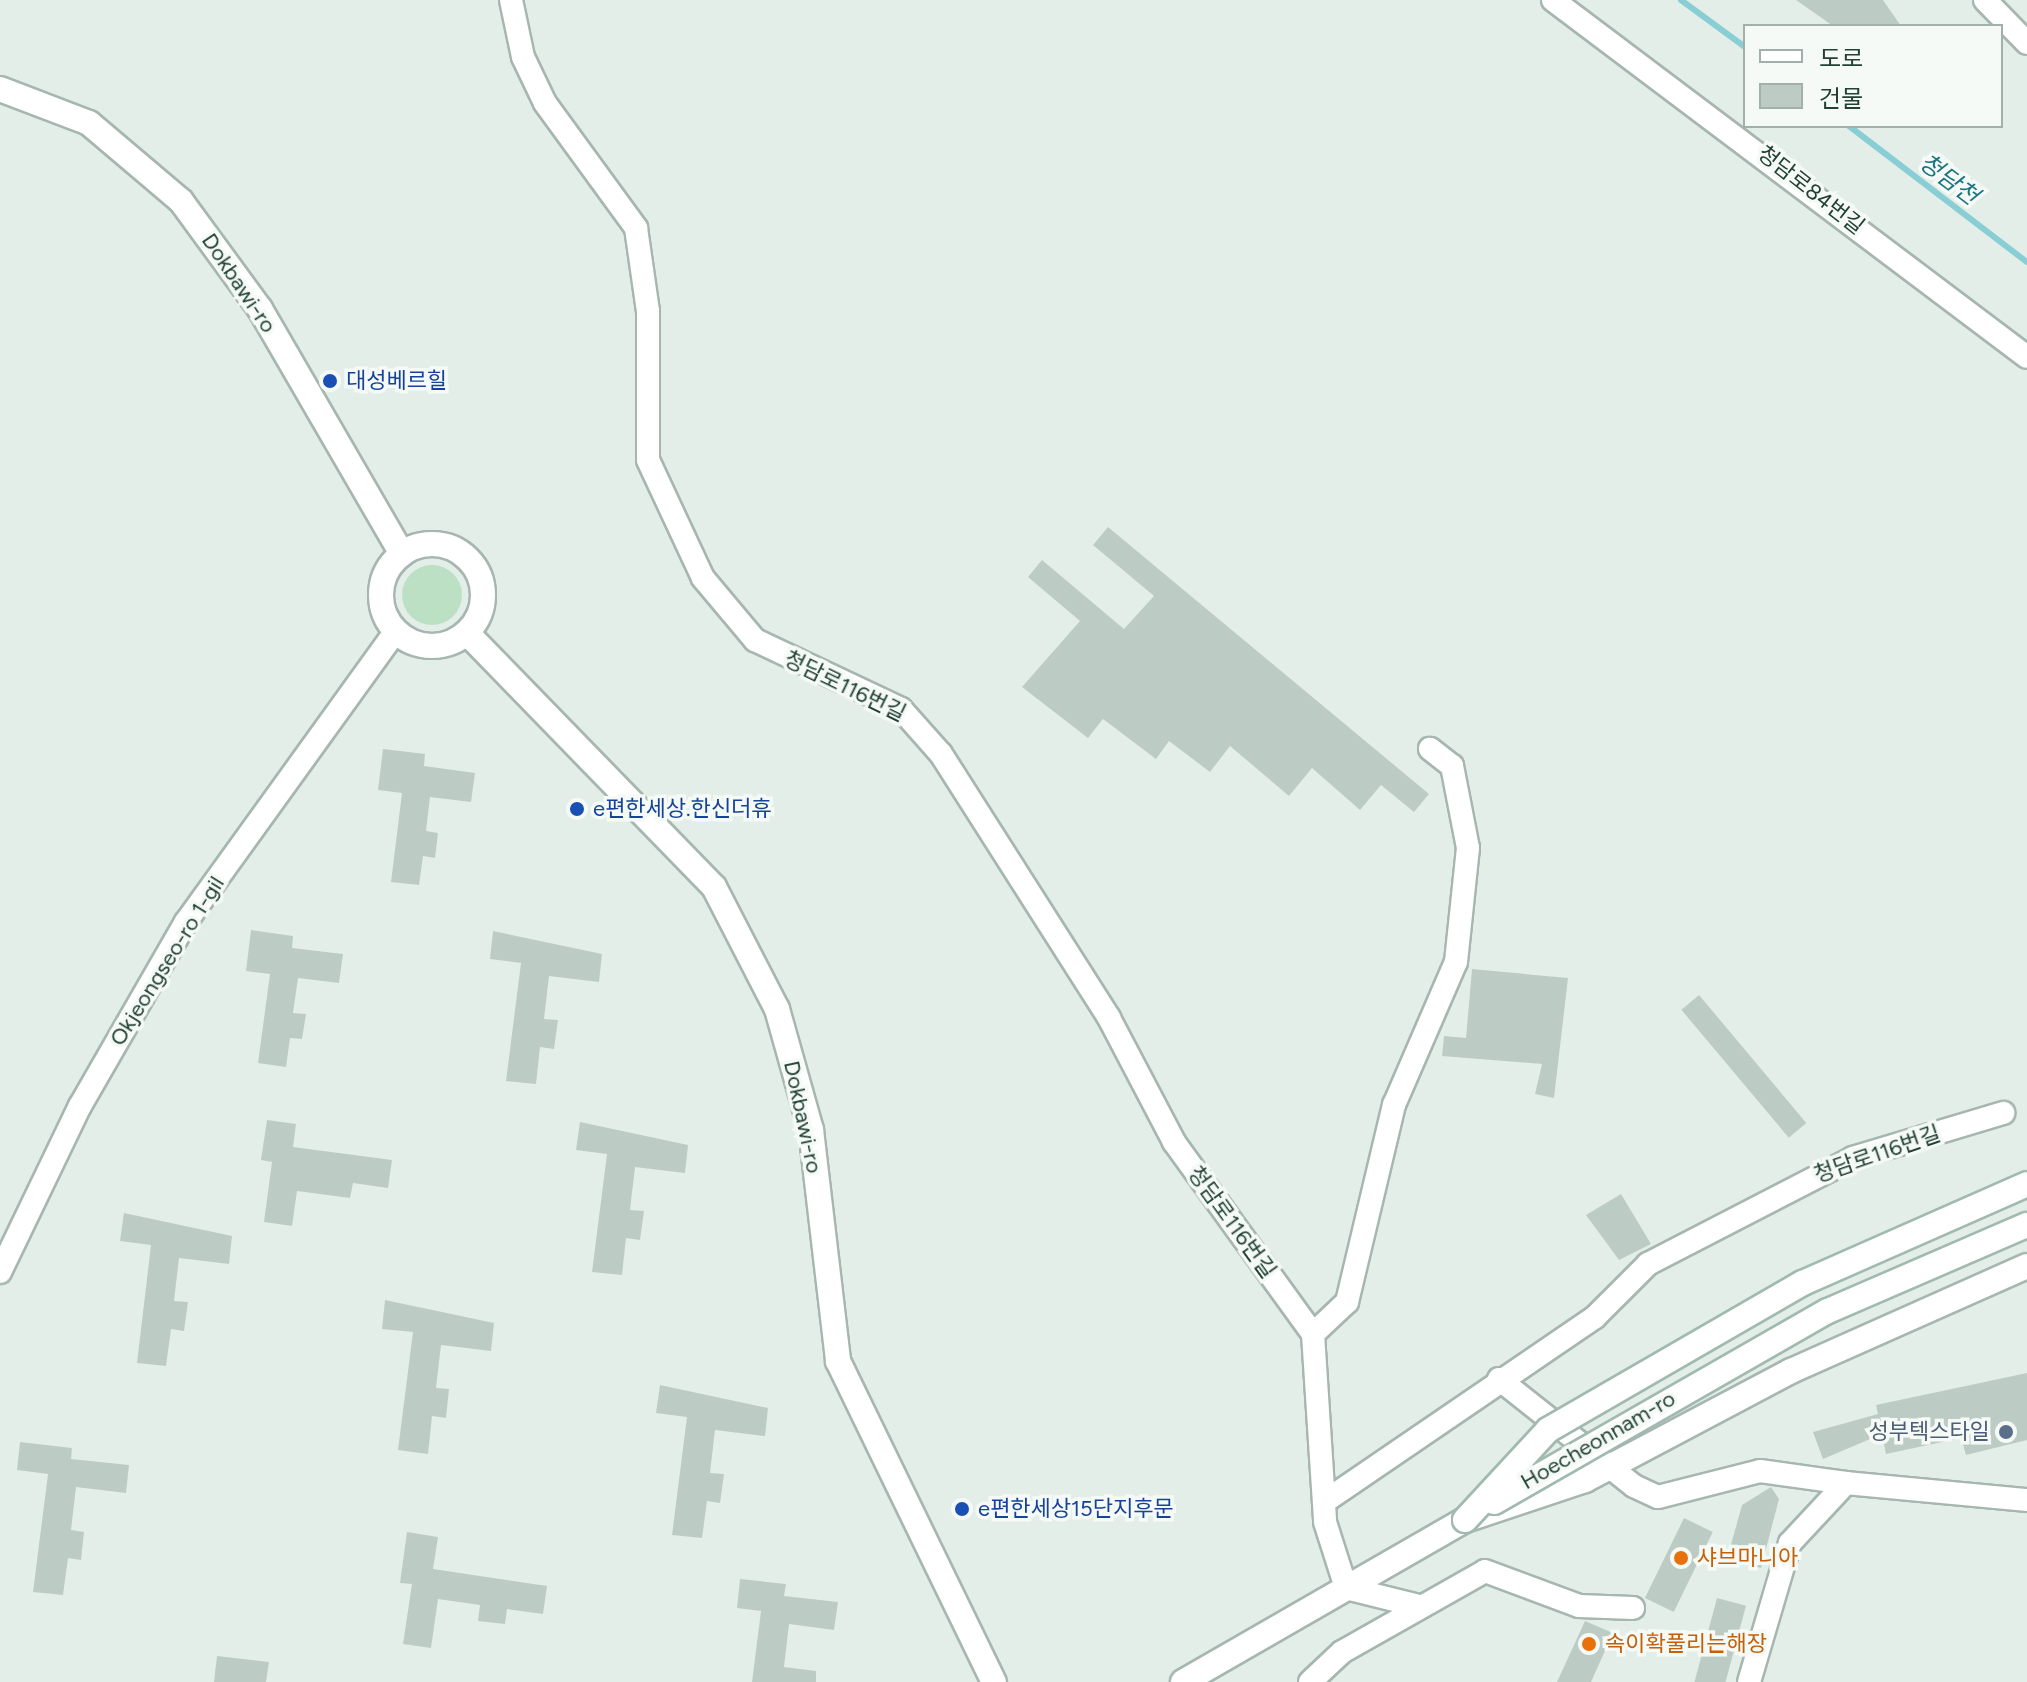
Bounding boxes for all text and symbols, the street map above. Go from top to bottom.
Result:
legend [1743,24,2003,128]
text: 도로 [1819,44,1863,73]
text: 건물 [1819,84,1863,113]
street label: 청담로84번길 [1752,140,1870,240]
water label: 청담천 [1914,148,1984,210]
street label: Dokbawi-ro [196,228,282,338]
place label: 대성베르힐 [346,368,447,394]
marker: 대성베르힐 [321,372,339,390]
street label: 청담로116번길 [780,645,910,727]
place label: e편한세상.한신더휴 [593,796,772,822]
marker: e편한세상.한신더휴 [568,800,586,818]
street label: Okjeongseo-ro 1-gil [104,872,230,1050]
street label: Dokbawi-ro [778,1058,828,1176]
street label: 청담로116번길 [1810,1120,1944,1188]
street label: 청담로116번길 [1183,1161,1281,1283]
street label: Hoecheonnam-ro [1516,1385,1680,1495]
place label: 성부텍스타일 [1869,1419,1990,1445]
marker: 성부텍스타일 [1997,1423,2015,1441]
place label: e편한세상15단지후문 [978,1496,1174,1522]
marker: e편한세상15단지후문 [953,1500,971,1518]
place label: 샤브마니아 [1697,1545,1798,1571]
marker: 샤브마니아 [1672,1549,1690,1567]
place label: 속이확풀리는해장 [1605,1631,1767,1657]
marker: 속이확풀리는해장 [1580,1635,1598,1653]

